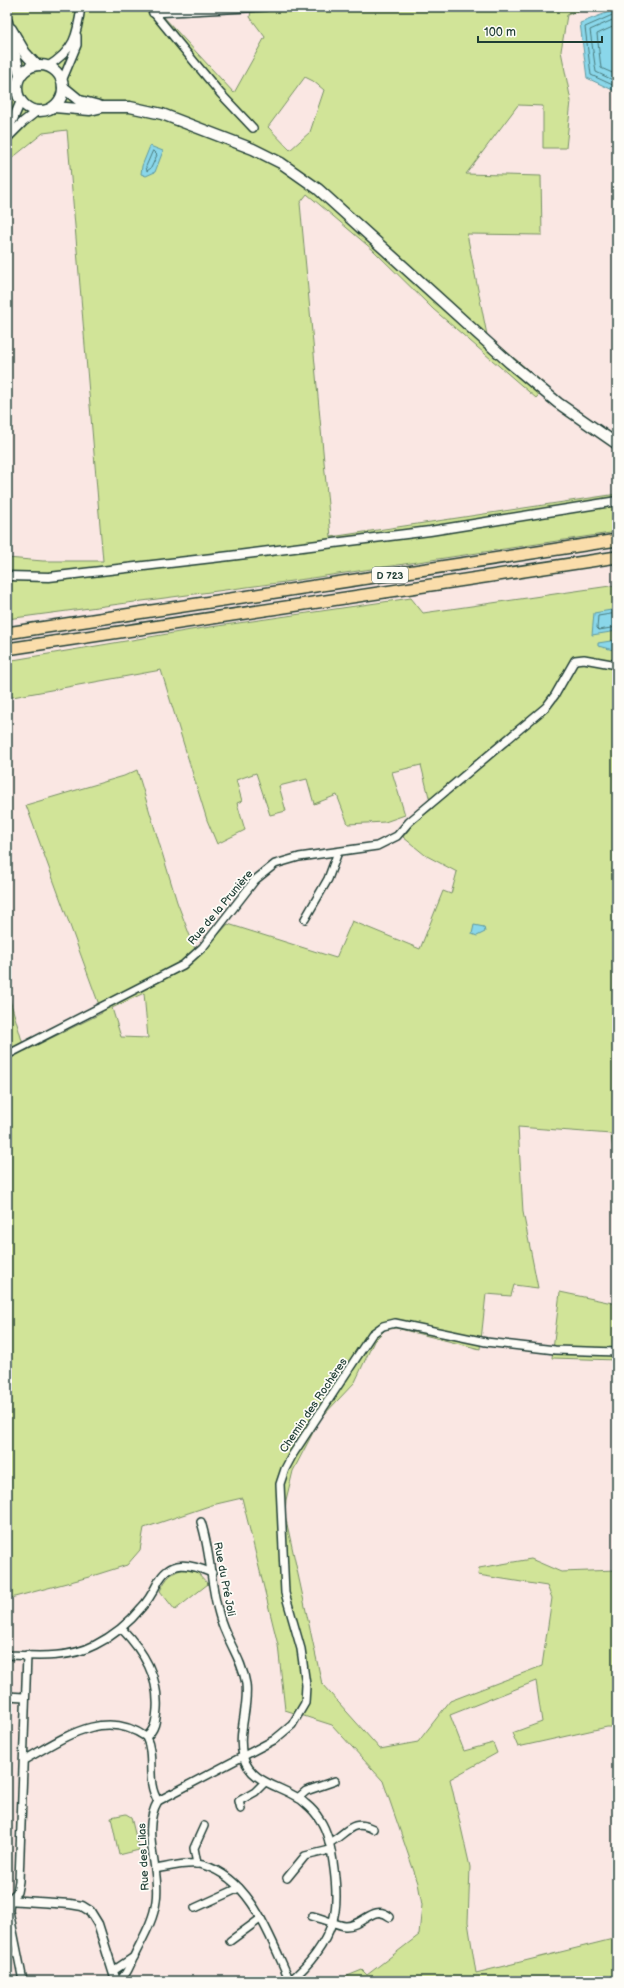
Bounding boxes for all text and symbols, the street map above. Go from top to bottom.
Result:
scale bar [478,18,602,44]
text: 100 m [484,25,516,40]
road number: D 723 [372,567,408,583]
street label: Rue de la Prunière [185,867,256,947]
street label: Chemin des Rochères [277,1355,350,1455]
street label: Rue du Pré Joli [211,1541,238,1617]
street label: Rue des Lilas [135,1822,152,1891]

